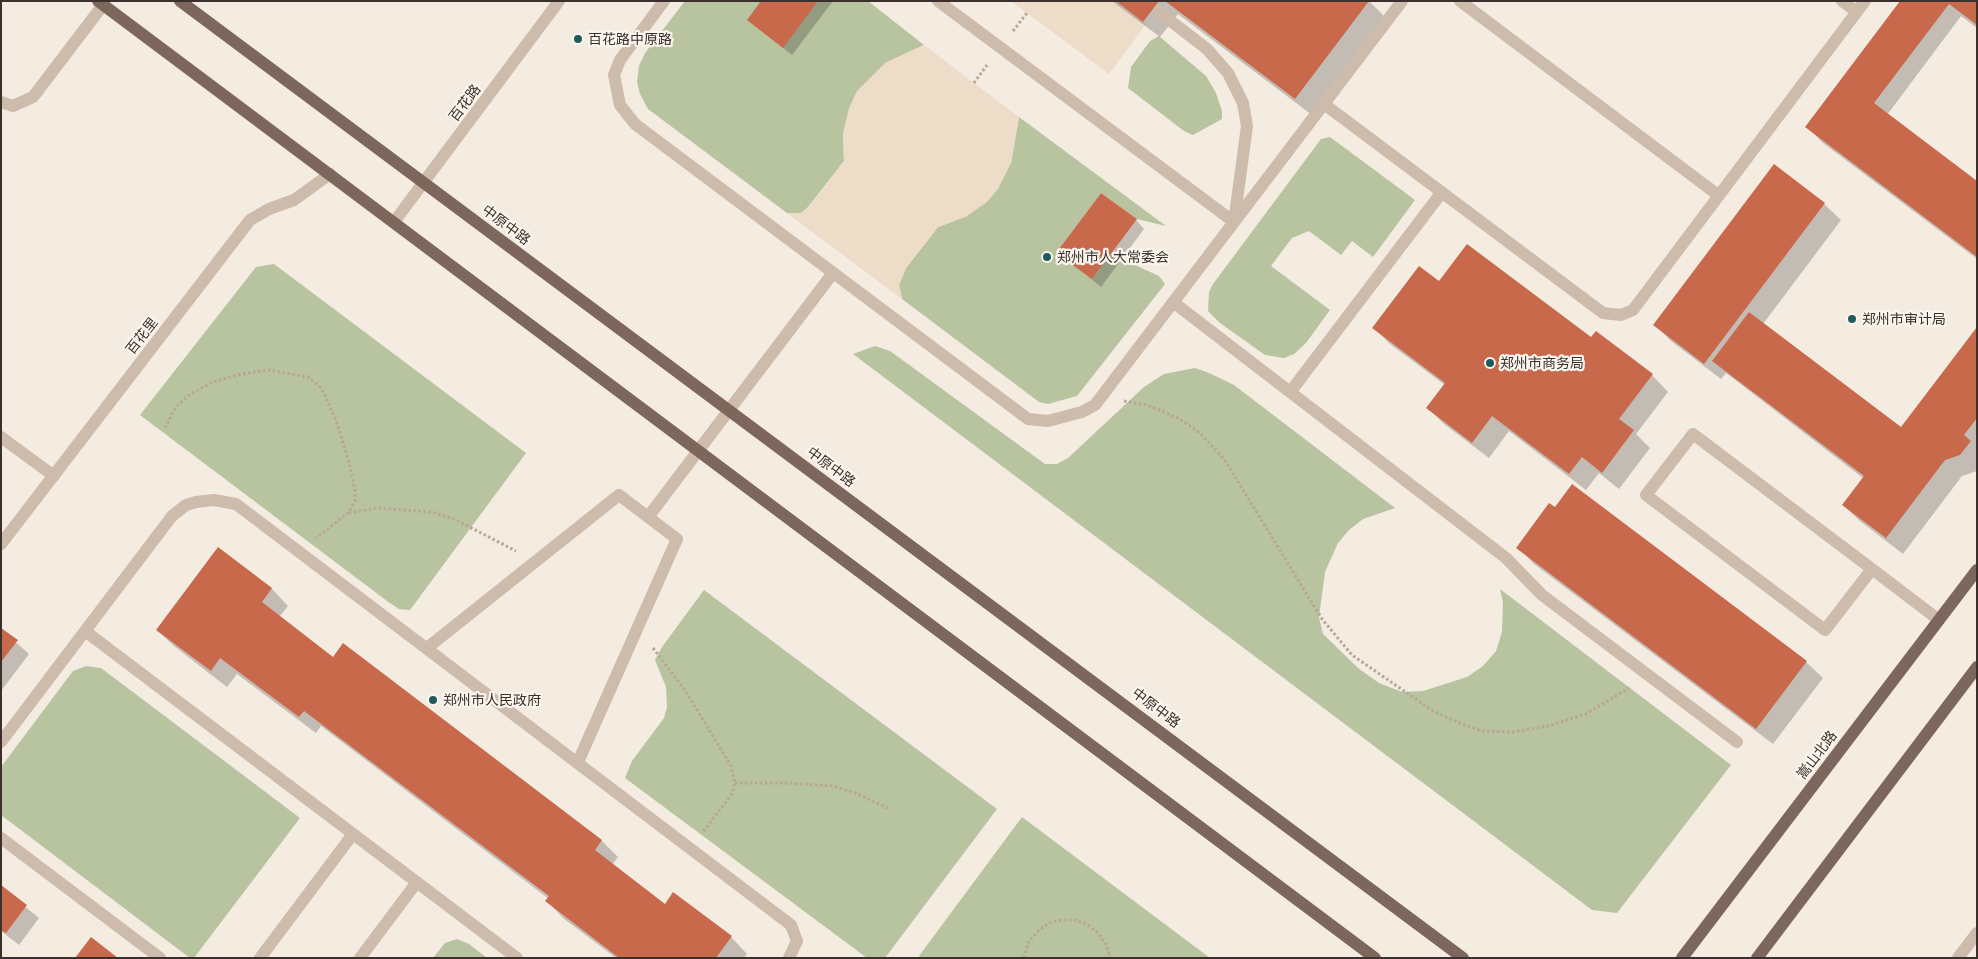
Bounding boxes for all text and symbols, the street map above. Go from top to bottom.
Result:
place label: 百花路中原路 [588,31,672,47]
marker: 百花路中原路 [572,33,584,45]
street label: 百花路 [446,81,484,125]
street label: 中原中路 [479,201,533,249]
place label: 郑州市人大常委会 [1057,249,1169,265]
marker: 郑州市人大常委会 [1041,251,1053,263]
place label: 郑州市审计局 [1862,311,1946,327]
marker: 郑州市审计局 [1846,313,1858,325]
street label: 百花里 [122,314,162,358]
place label: 郑州市商务局 [1500,355,1584,371]
marker: 郑州市商务局 [1484,357,1496,369]
street label: 中原中路 [804,443,858,491]
street label: 中原中路 [1129,684,1183,732]
place label: 郑州市人民政府 [443,692,541,708]
marker: 郑州市人民政府 [427,694,439,706]
street label: 嵩山北路 [1793,728,1841,782]

